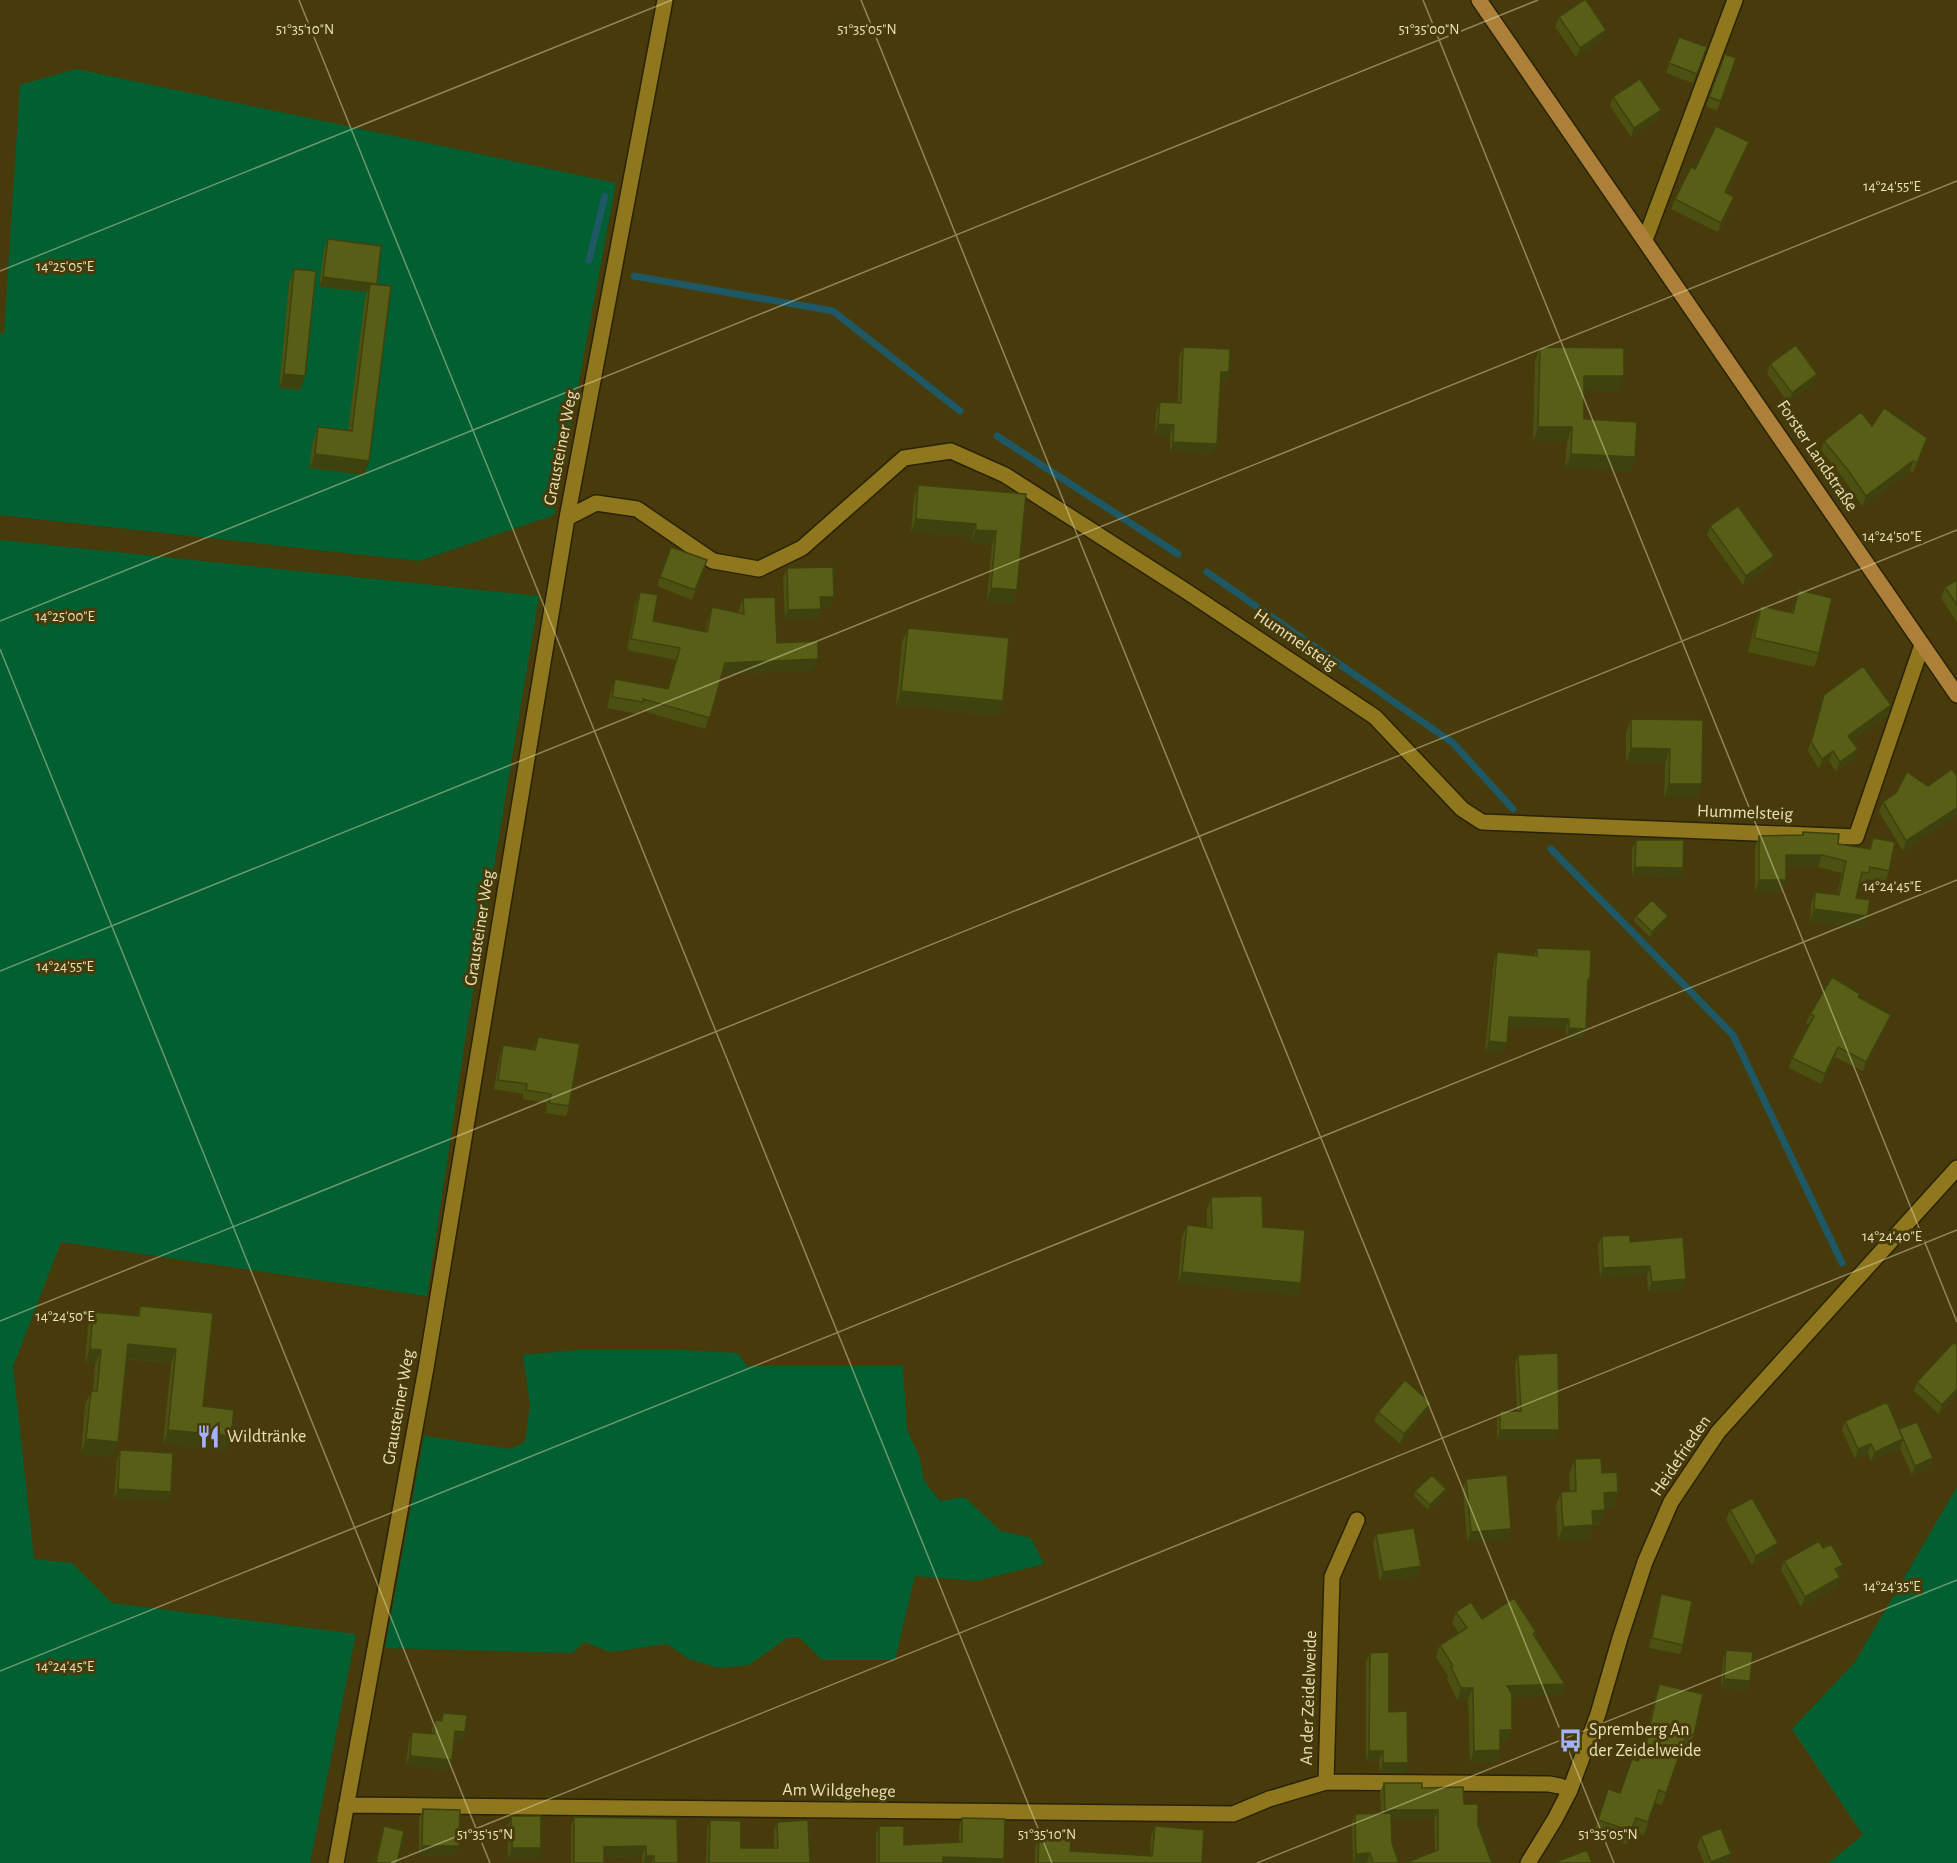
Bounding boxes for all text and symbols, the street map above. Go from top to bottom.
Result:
text: 51°35'10"N [276,22,334,37]
text: 51°35'05"N [837,22,897,37]
text: 51°35'00"N [1398,22,1460,37]
text: 14°24'55"E [1863,179,1921,194]
text: 14°25'05"E [36,259,94,274]
street label: Grausteiner Weg [541,389,581,507]
street label: Forster Landstraße [1773,397,1861,515]
text: 14°24'50"E [1863,529,1921,544]
street label: Hummelsteig [1250,606,1340,674]
text: 14°25'00"E [35,609,95,624]
street label: Hummelsteig [1697,802,1794,824]
street label: Grausteiner Weg [462,869,498,987]
text: 14°24'45"E [1863,879,1921,894]
text: 14°24'55"E [36,959,94,974]
text: 14°24'40"E [1862,1229,1922,1244]
text: 14°24'50"E [36,1309,94,1324]
street label: Grausteiner Weg [380,1348,418,1466]
street label: Heidefrieden [1648,1412,1714,1500]
restaurant icon: Wildtränke [196,1424,222,1450]
place label: Wildtränke [227,1428,306,1446]
text: 14°24'35"E [1863,1579,1921,1594]
street label: An der Zeidelweide [1298,1630,1320,1766]
text: 14°24'45"E [36,1659,94,1674]
place label: Spremberg An der Zeidelweide [1589,1721,1701,1760]
bus stop icon: Spremberg An der Zeidelweide [1558,1727,1584,1753]
street label: Am Wildgehege [782,1781,896,1801]
text: 51°35'15"N [457,1827,513,1842]
text: 51°35'10"N [1018,1827,1076,1842]
text: 51°35'05"N [1578,1827,1638,1842]

